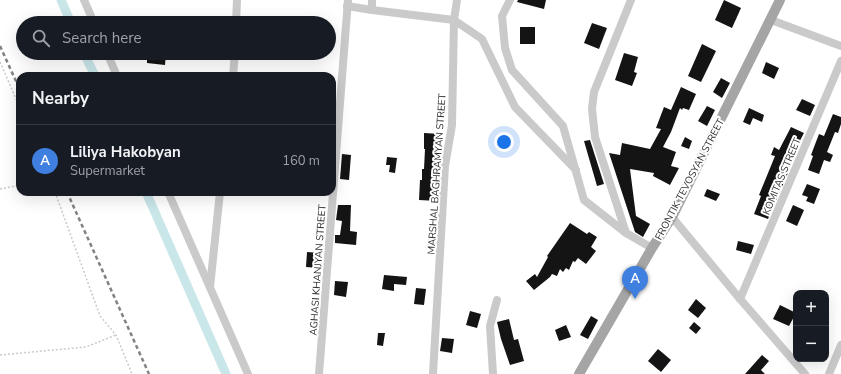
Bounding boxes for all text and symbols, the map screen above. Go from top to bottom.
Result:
search box [16,16,336,60]
icon: search [30,27,52,49]
text: Search here [62,28,142,48]
text: Nearby [32,87,89,110]
street label: MARSHAL BAGHRAMYAN STREET [424,93,450,255]
street label: FRONTIK TEVOSYAN STREET [652,116,728,243]
your location [494,132,514,152]
street label: KOMITAS STREET [759,136,804,217]
text: Liliya Hakobyan [70,142,181,162]
text: A [40,152,50,170]
text: 160 m [282,152,320,170]
text: Supermarket [70,162,145,180]
street label: AGHASI KHANJYAN STREET [306,204,330,336]
pin: A [622,266,648,299]
map controls [793,290,829,362]
button: + [793,290,829,326]
button: − [793,326,829,362]

